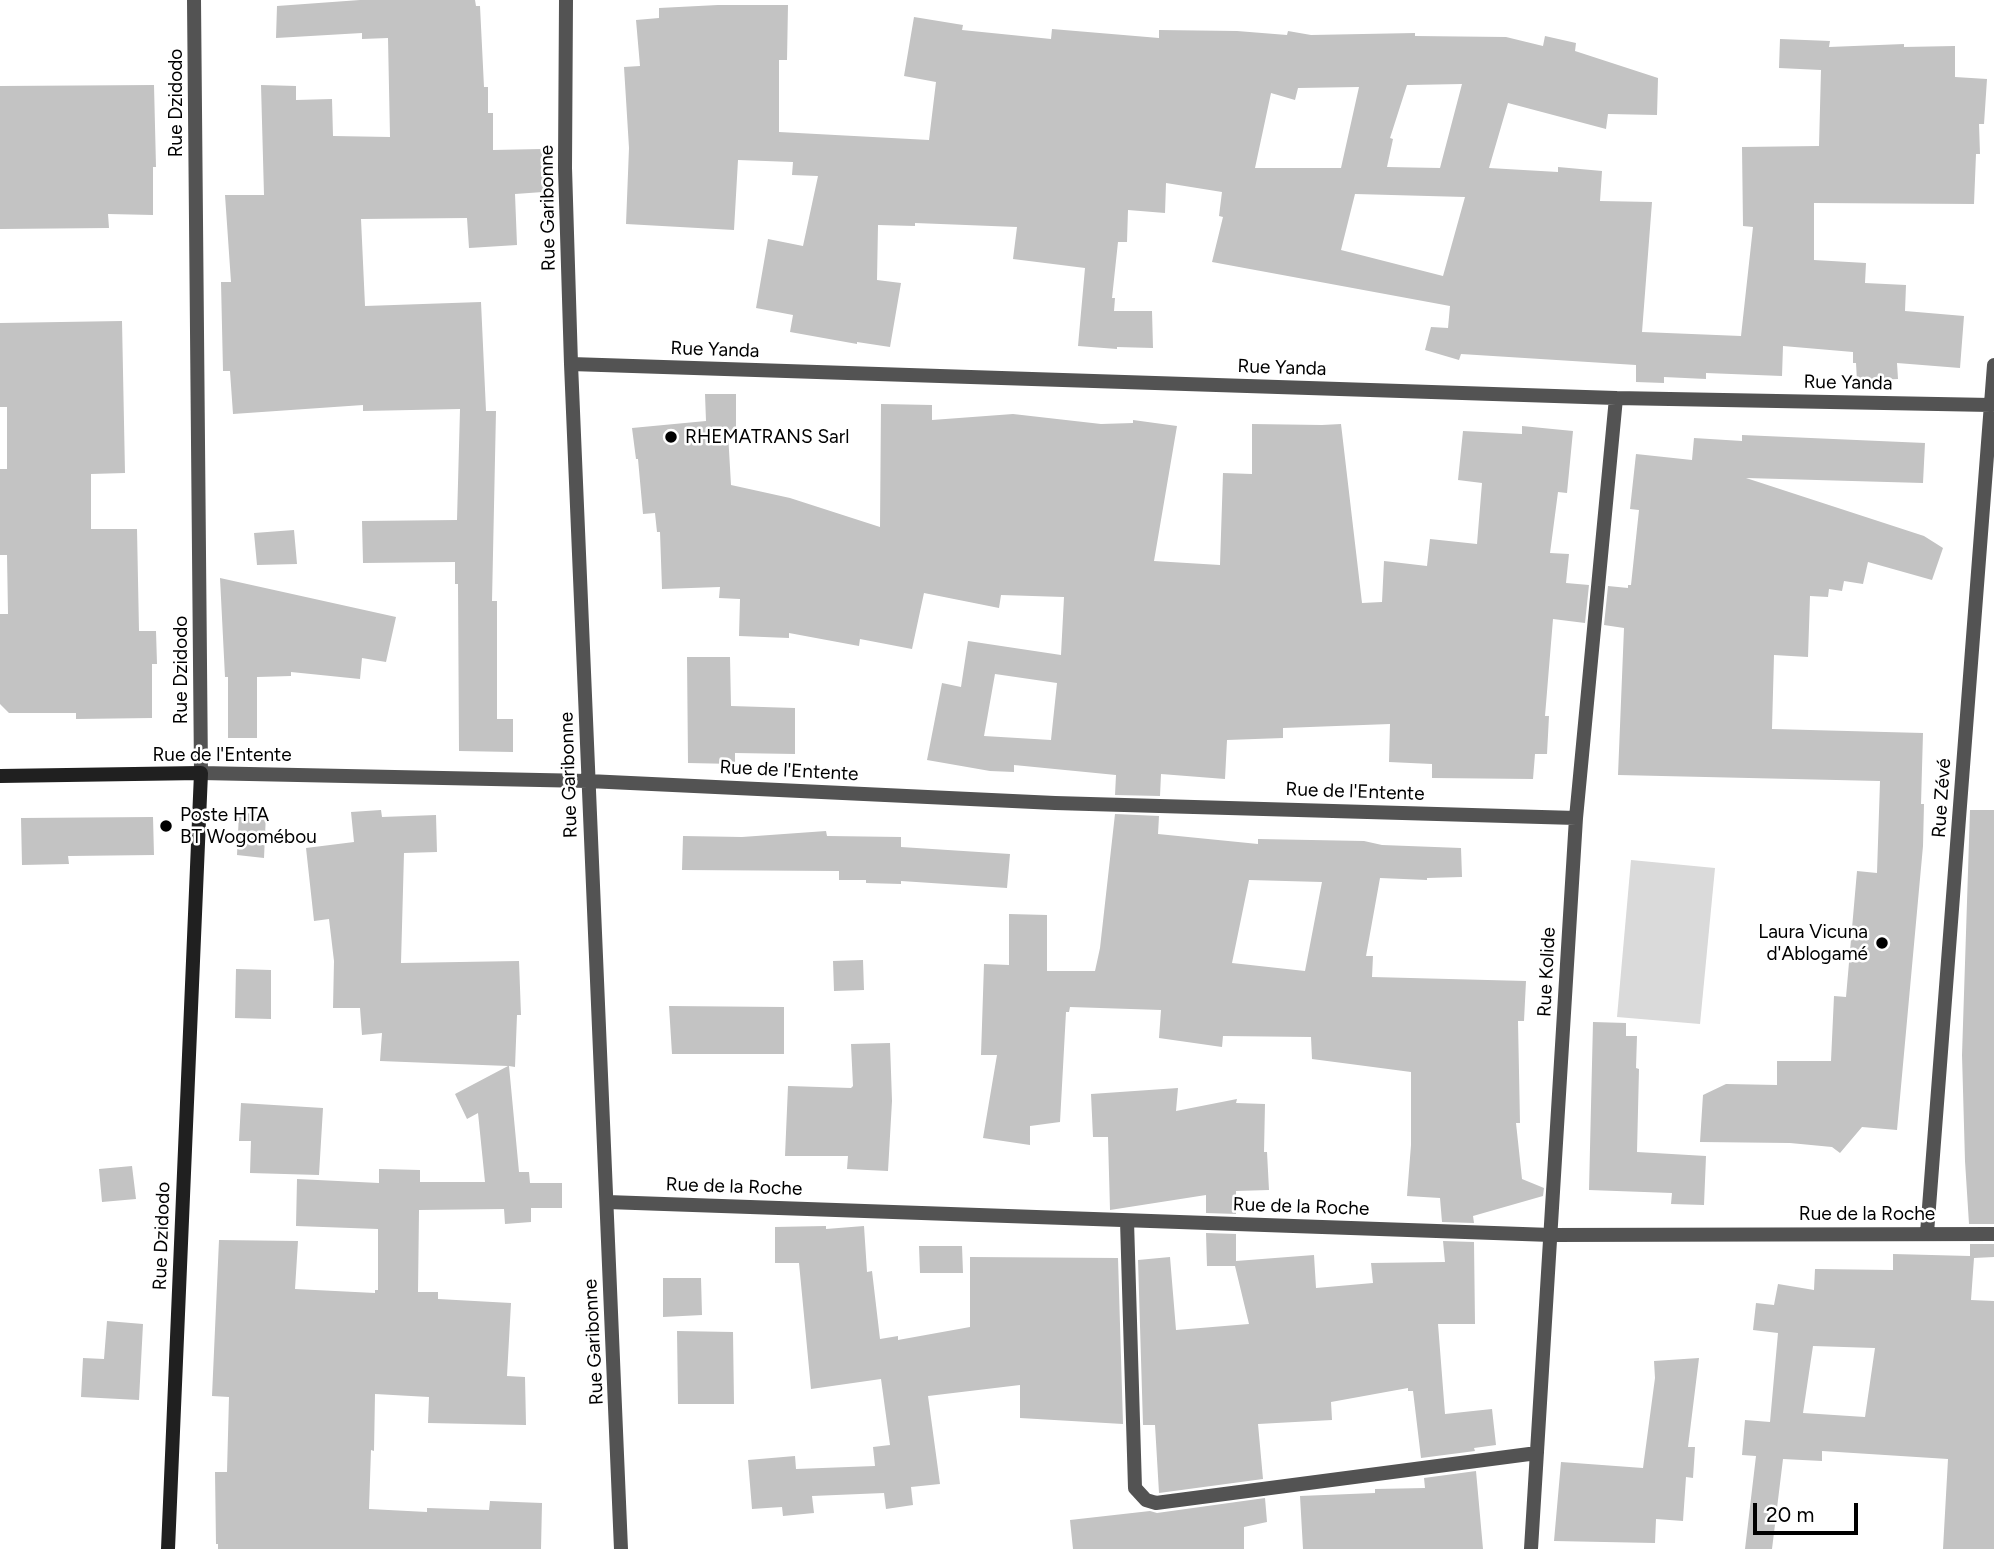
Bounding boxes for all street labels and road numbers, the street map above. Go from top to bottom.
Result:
street label: Rue Dzidodo [165,49,187,157]
street label: Rue Garibonne [536,145,560,271]
street label: Rue Yanda [670,337,760,363]
street label: Rue Yanda [1237,355,1327,381]
street label: Rue Yanda [1803,371,1893,395]
street label: Rue Dzidodo [170,616,192,724]
street label: Rue Garibonne [555,712,583,838]
street label: Rue de l'Entente [152,744,292,766]
street label: Rue de l'Entente [719,756,859,786]
street label: Rue Zévé [1928,757,1956,839]
street label: Rue de l'Entente [1285,778,1425,806]
street label: Rue Kolide [1533,926,1561,1018]
street label: Rue de la Roche [665,1173,803,1201]
street label: Rue Dzidodo [149,1181,175,1291]
street label: Rue de la Roche [1232,1193,1370,1221]
street label: Rue de la Roche [1799,1203,1935,1225]
street label: Rue Garibonne [579,1278,609,1406]

